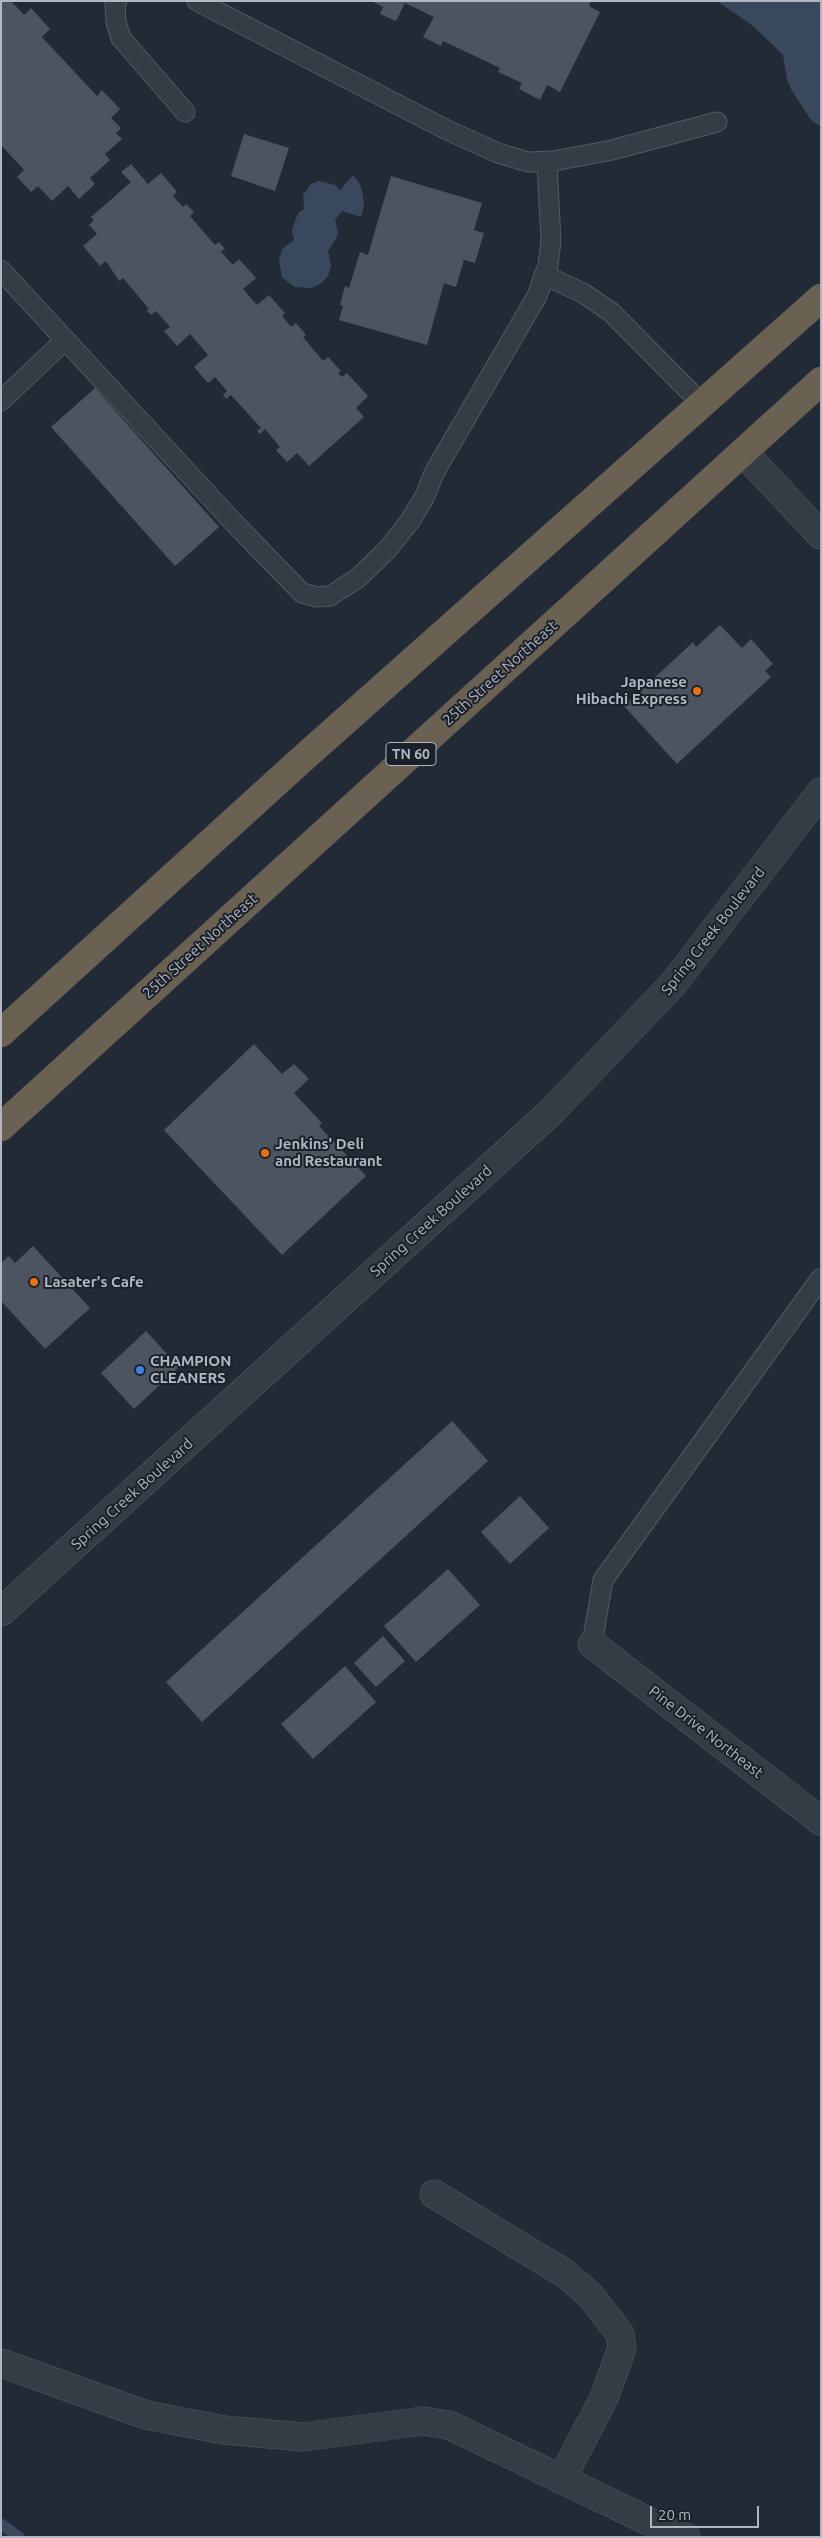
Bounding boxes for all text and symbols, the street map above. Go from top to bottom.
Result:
street label: 25th Street Northeast [439,617,561,729]
place label: Japanese Hibachi Express [576,673,687,708]
marker: Japanese Hibachi Express [691,685,703,697]
road number: TN 60 [386,742,436,766]
street label: Spring Creek Boulevard [657,863,769,999]
street label: 25th Street Northeast [139,890,261,1002]
place label: Jenkins' Deli and Restaurant [275,1135,382,1170]
marker: Jenkins' Deli and Restaurant [259,1147,271,1159]
street label: Spring Creek Boulevard [366,1162,496,1280]
place label: Lasater's Cafe [44,1273,144,1291]
marker: Lasater's Cafe [28,1276,40,1288]
place label: CHAMPION CLEANERS [150,1352,231,1387]
marker: CHAMPION CLEANERS [134,1364,146,1376]
street label: Spring Creek Boulevard [67,1435,197,1553]
street label: Pine Drive Northeast [645,1682,767,1782]
scale bar [652,2496,761,2528]
text: 20 m [658,2506,691,2523]

